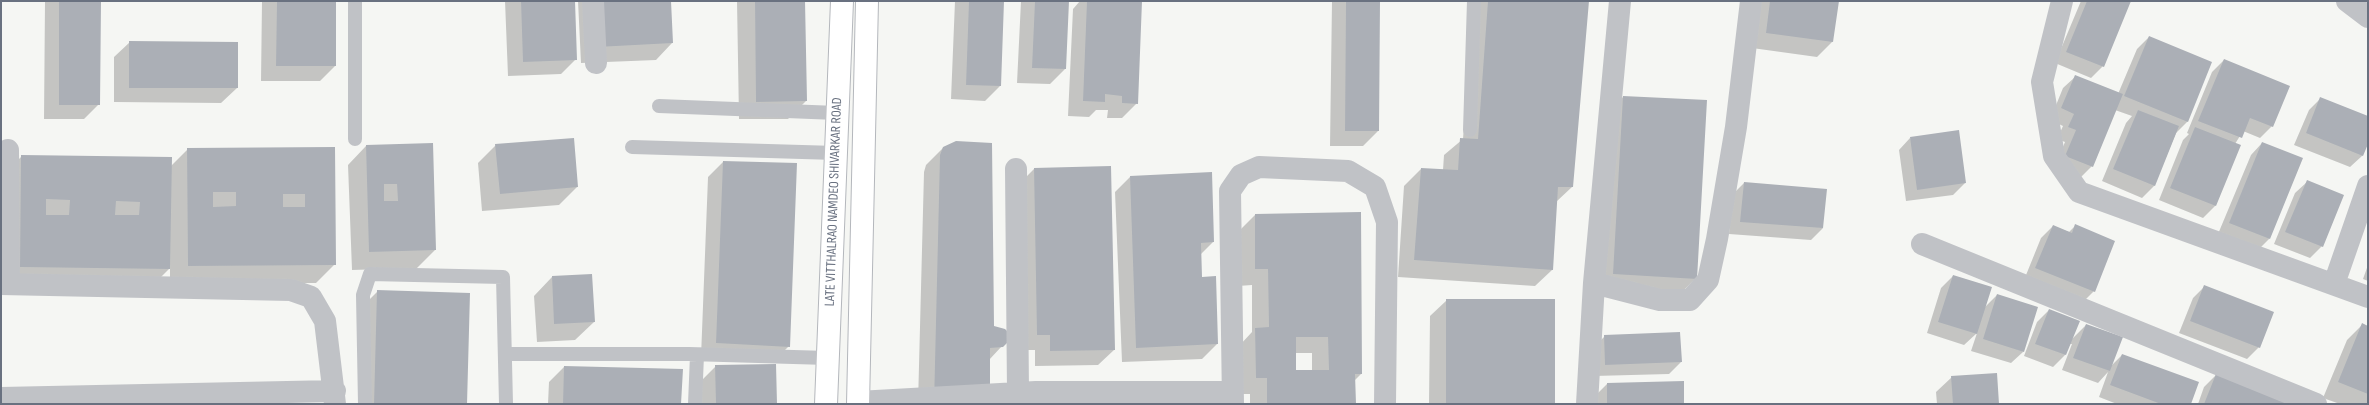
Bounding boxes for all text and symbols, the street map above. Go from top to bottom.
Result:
street label: LATE VITTHALRAO NAMDEO SHIVARKAR ROAD [822,97,846,307]

